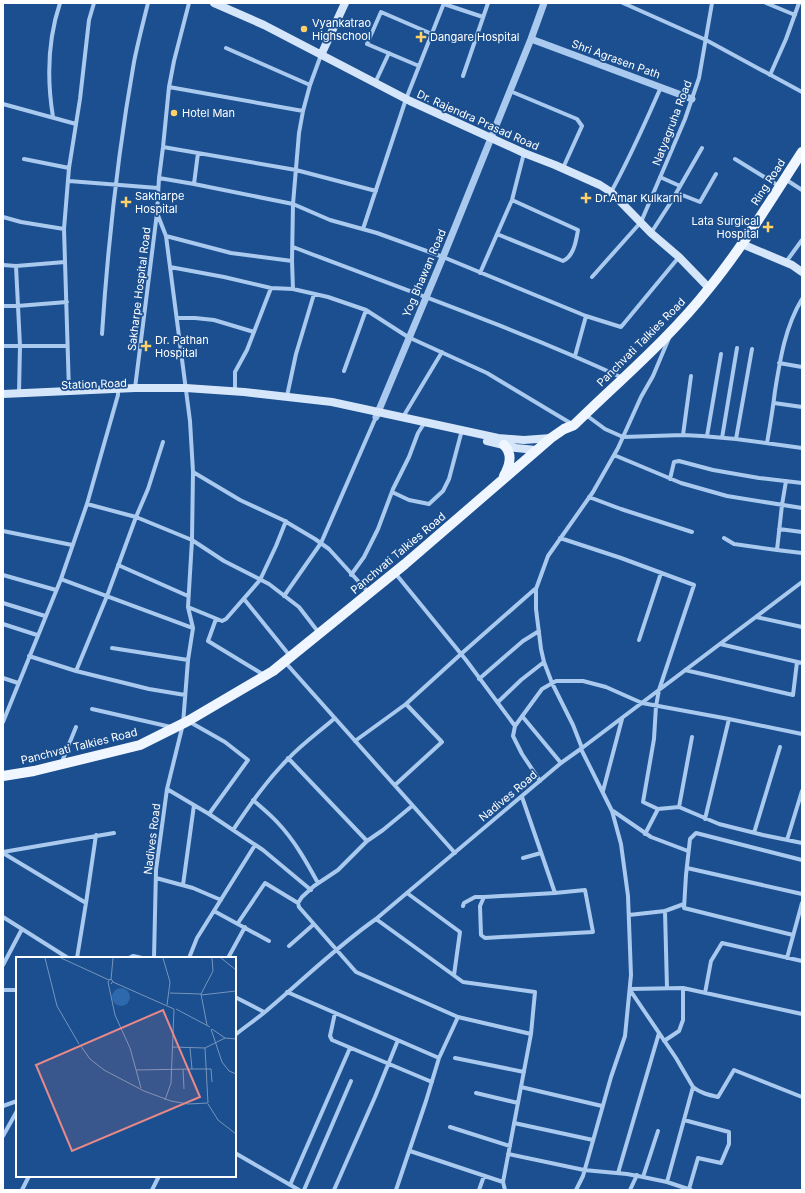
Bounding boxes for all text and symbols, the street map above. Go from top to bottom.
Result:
place label: Vyankatrao Highschool [312,16,372,43]
marker: Vyankatrao Highschool [299,24,309,34]
place label: Dangare Hospital [430,30,519,44]
marker: Dangare Hospital [415,31,427,43]
street label: Shri Agrasen Path [570,36,662,82]
street label: Natyagruha Road [649,78,695,168]
street label: Dr. Rajendra Prasad Road [415,87,541,153]
place label: Hotel Man [182,106,235,120]
marker: Hotel Man [169,108,179,118]
street label: Ring Road [748,156,788,208]
place label: Sakharpe Hospital [135,189,184,216]
place label: Dr.Amar Kulkarni [595,191,682,205]
marker: Dr.Amar Kulkarni [580,192,592,204]
marker: Sakharpe Hospital [120,196,132,208]
place label: Lata Surgical Hospital [692,214,759,241]
marker: Lata Surgical Hospital [762,221,774,233]
street label: Sakharpe Hospital Road [124,226,154,352]
street label: Yog Bhawan Road [399,227,449,319]
street label: Panchvati Talkies Road [594,295,688,389]
place label: Dr. Pathan Hospital [155,333,209,360]
marker: Dr. Pathan Hospital [140,340,152,352]
street label: Station Road [61,376,127,392]
street label: Panchvati Talkies Road [348,509,448,597]
street label: Panchvati Talkies Road [19,725,139,767]
street label: Nadives Road [476,768,540,824]
street label: Nadives Road [141,803,163,875]
inset map [16,957,236,1177]

